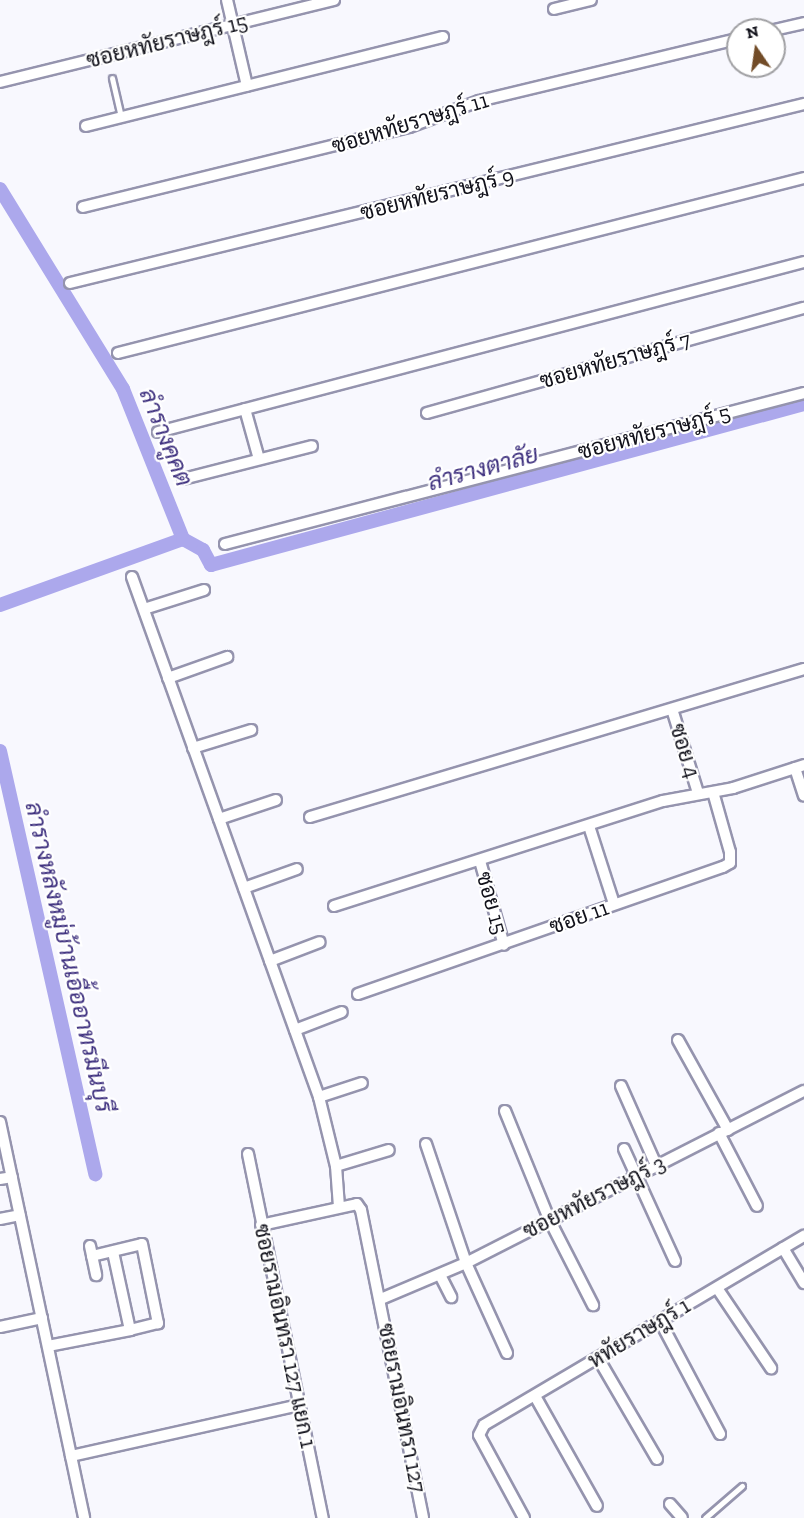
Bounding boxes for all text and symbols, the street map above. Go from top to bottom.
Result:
street label: ซอยหทัยราษฎร์ 15 [84,8,250,74]
north arrow [726,18,786,78]
text: N [744,21,760,43]
street label: ซอยหทัยราษฎร์ 11 [329,87,491,159]
street label: ซอยหทัยราษฎร์ 9 [358,162,516,226]
street label: ซอยหทัยราษฎร์ 7 [536,326,694,394]
water label: ลำรางคูคต [133,384,199,490]
street label: ซอยหทัยราษฎร์ 5 [575,399,733,465]
water label: ลำรางตาลัย [424,439,542,497]
street label: ซอย 4 [664,720,706,782]
water label: ลำรางหลังหมู่บ้านเอื้ออาทรมีนบุรี [19,799,119,1115]
street label: ซอย 15 [471,869,513,937]
street label: ซอย 11 [546,894,612,940]
street label: ซอยหทัยราษฎร์ 3 [518,1150,670,1244]
street label: ซอยรามอินทรา 127 แยก 1 [248,1222,322,1450]
street label: หทัยราษฎร์ 1 [583,1292,695,1374]
street label: ซอยรามอินทรา 127 [373,1321,431,1495]

